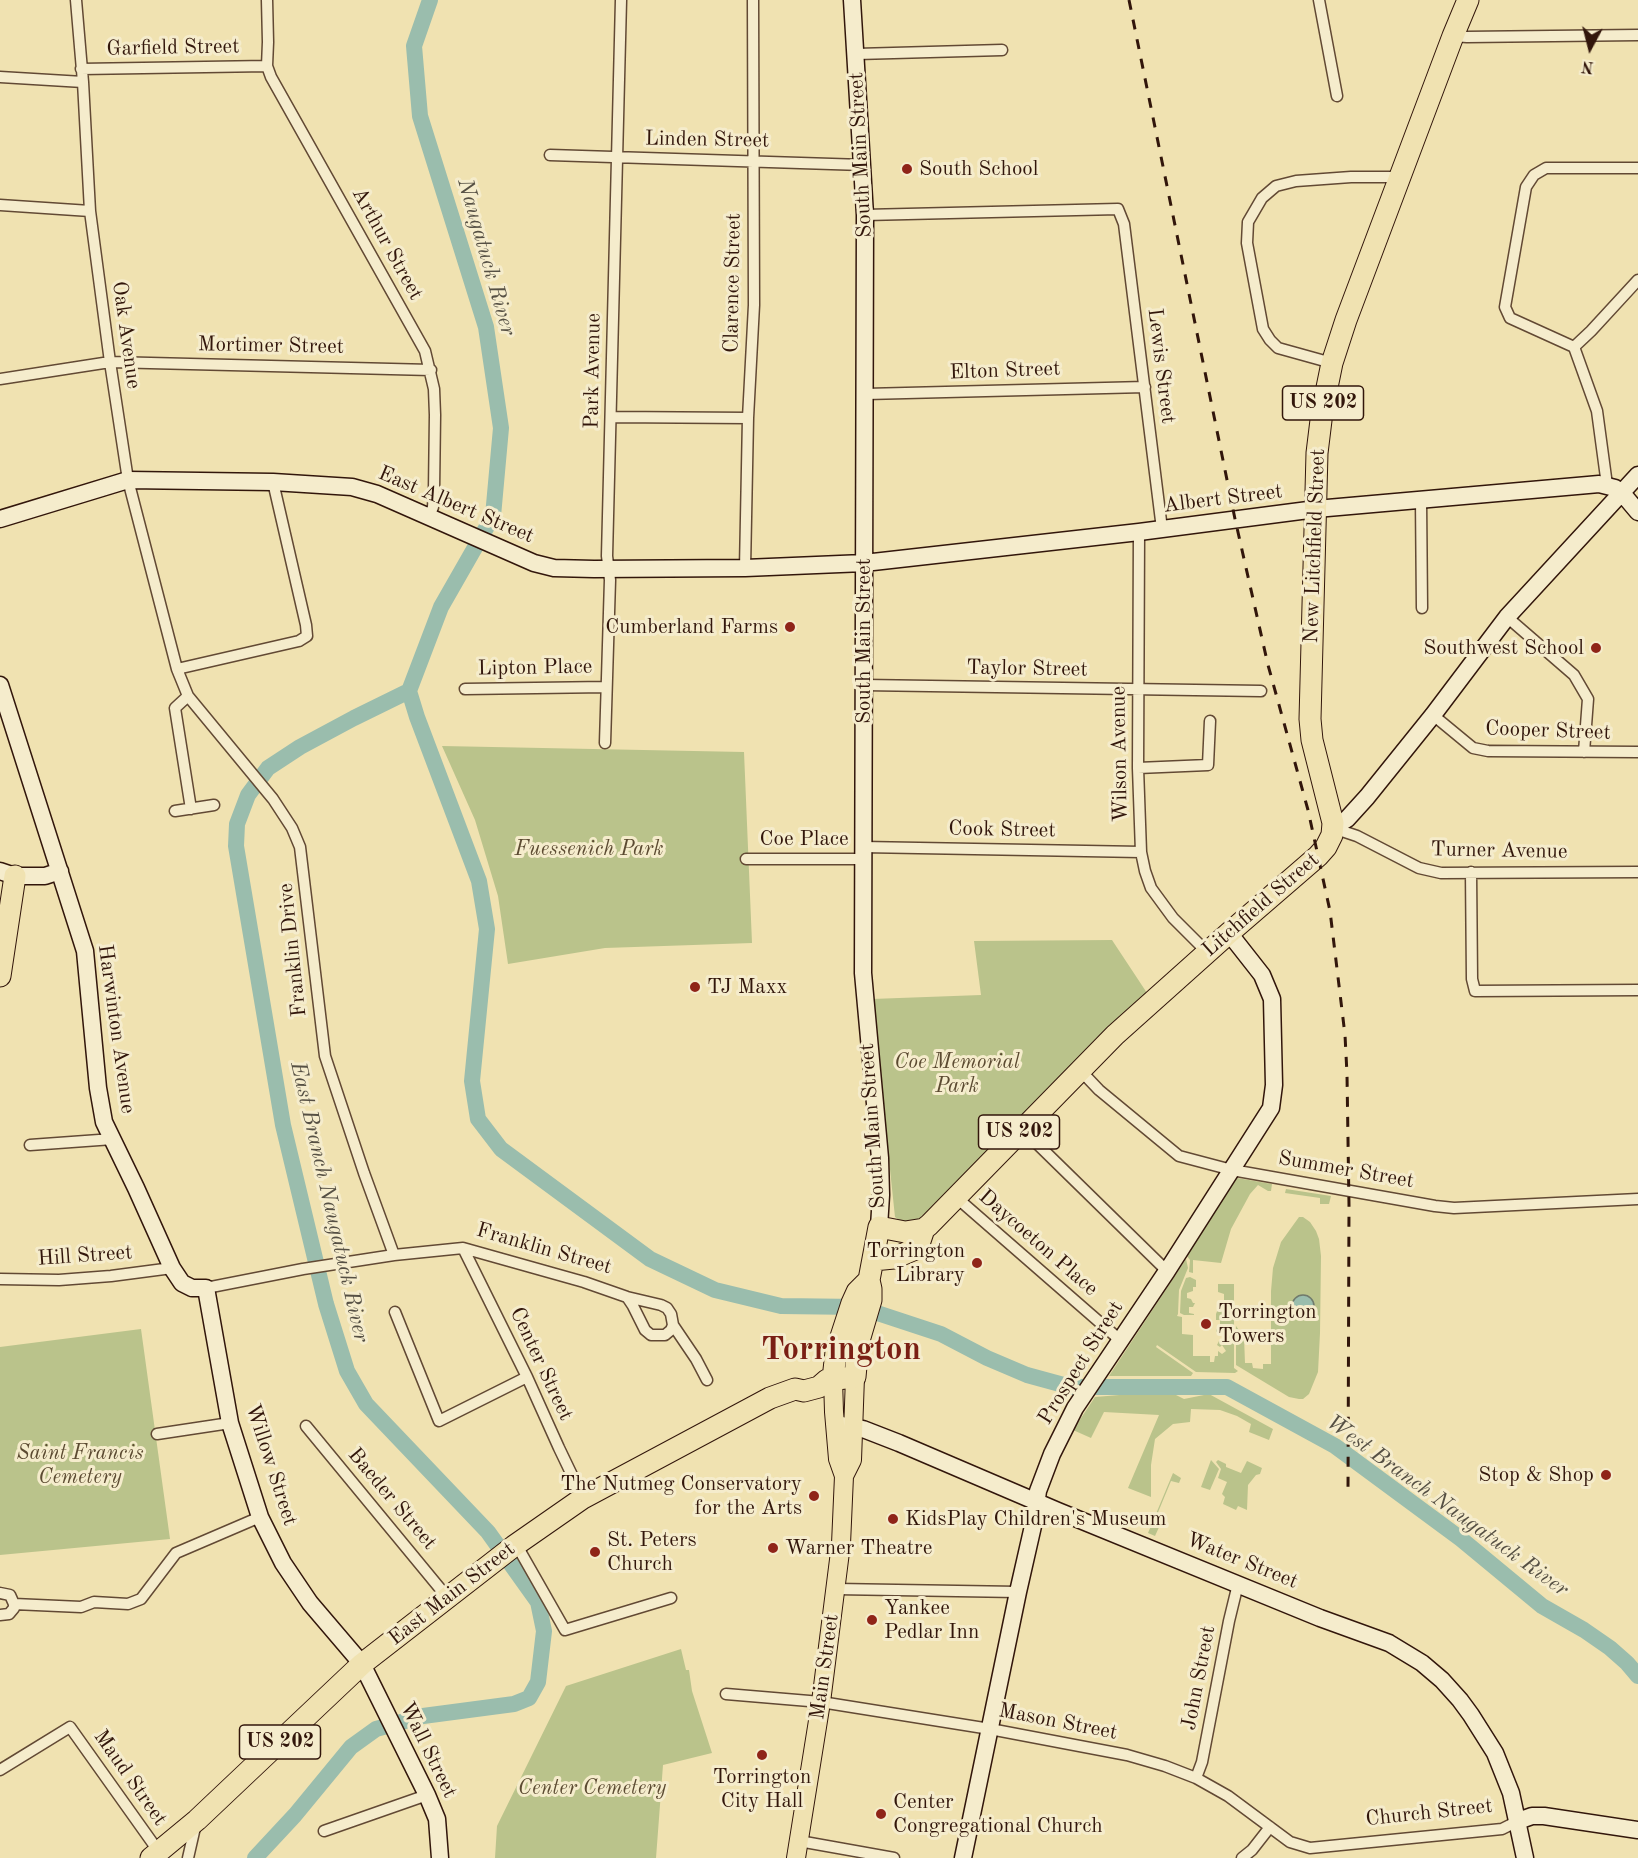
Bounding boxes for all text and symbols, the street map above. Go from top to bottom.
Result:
north arrow [1560,18,1620,78]
street label: Garfield Street [106,34,240,62]
text: N [1581,57,1595,75]
street label: South Main Street [844,72,878,238]
street label: Linden Street [645,126,769,154]
place label: South School [919,156,1038,182]
marker: South School [900,162,914,176]
water label: Naugatuck River [451,175,521,339]
street label: Arthur Street [346,183,428,305]
street label: Clarence Street [719,213,747,353]
street label: Oak Avenue [106,279,146,391]
street label: Lewis Street [1141,307,1181,425]
street label: Park Avenue [579,313,607,429]
street label: Mortimer Street [198,332,344,360]
street label: Elton Street [949,356,1061,386]
road number: US 202 [1282,386,1364,420]
street label: New Litchfield Street [1299,448,1331,644]
street label: East Albert Street [374,461,538,549]
street label: Albert Street [1162,479,1284,519]
street label: South Main Street [851,558,877,724]
place label: Cumberland Farms [605,614,778,640]
marker: Cumberland Farms [783,620,797,634]
place label: Southwest School [1423,635,1584,661]
marker: Southwest School [1589,641,1603,655]
street label: Lipton Place [477,654,593,682]
street label: Taylor Street [966,655,1088,683]
street label: Wilson Avenue [1106,686,1134,822]
street label: Cooper Street [1485,716,1611,746]
street label: Cook Street [948,816,1056,844]
street label: Coe Place [759,826,849,852]
park label: Fuessenich Park [514,836,664,862]
street label: Turner Avenue [1430,837,1568,865]
street label: Litchfield Street [1197,847,1325,963]
street label: Franklin Drive [273,882,313,1018]
street label: Harwinton Avenue [92,943,140,1115]
place label: TJ Maxx [707,974,788,1000]
marker: TJ Maxx [688,980,702,994]
street label: South Main Street [855,1042,891,1210]
park label: Coe Memorial Park [894,1049,1020,1099]
water label: East Branch Naugatuck River [284,1059,374,1345]
road number: US 202 [978,1115,1060,1149]
street label: Summer Street [1276,1146,1416,1194]
street label: Daycoeton Place [973,1184,1103,1302]
street label: Franklin Street [473,1218,615,1280]
place label: Torrington Library [866,1238,965,1288]
street label: Hill Street [37,1240,133,1272]
marker: Torrington Library [970,1256,984,1270]
street label: Prospect Street [1033,1297,1129,1429]
place label: Torrington Towers [1218,1299,1317,1349]
street label: Center Street [504,1303,578,1425]
marker: Torrington Towers [1199,1317,1213,1331]
district label: Torrington [761,1330,921,1370]
street label: Willow Street [239,1401,303,1529]
water label: West Branch Naugatuck River [1321,1409,1573,1603]
park label: Saint Francis Cemetery [16,1440,144,1490]
street label: Baeder Street [342,1443,442,1555]
place label: Stop & Shop [1478,1462,1594,1488]
marker: Stop & Shop [1599,1468,1613,1482]
place label: The Nutmeg Conservatory for the Arts [560,1471,802,1521]
marker: The Nutmeg Conservatory for the Arts [807,1489,821,1503]
place label: KidsPlay Children's Museum [905,1506,1167,1532]
marker: KidsPlay Children's Museum [886,1512,900,1526]
place label: St. Peters Church [607,1527,697,1577]
street label: Water Street [1182,1527,1302,1595]
place label: Warner Theatre [785,1535,932,1561]
street label: East Main Street [384,1537,520,1651]
marker: Warner Theatre [766,1541,780,1555]
marker: St. Peters Church [588,1545,602,1559]
place label: Yankee Pedlar Inn [884,1595,979,1645]
street label: Main Street [805,1613,845,1721]
marker: Yankee Pedlar Inn [865,1613,879,1627]
street label: John Street [1177,1624,1221,1732]
street label: Wall Street [394,1698,462,1802]
street label: Mason Street [997,1698,1119,1746]
street label: Maud Street [88,1725,172,1831]
road number: US 202 [240,1725,320,1759]
marker: Torrington City Hall [755,1748,769,1762]
place label: Torrington City Hall [713,1764,811,1814]
park label: Center Cemetery [518,1775,666,1801]
place label: Center Congregational Church [893,1789,1103,1839]
street label: Church Street [1364,1794,1494,1832]
marker: Center Congregational Church [874,1807,888,1821]

